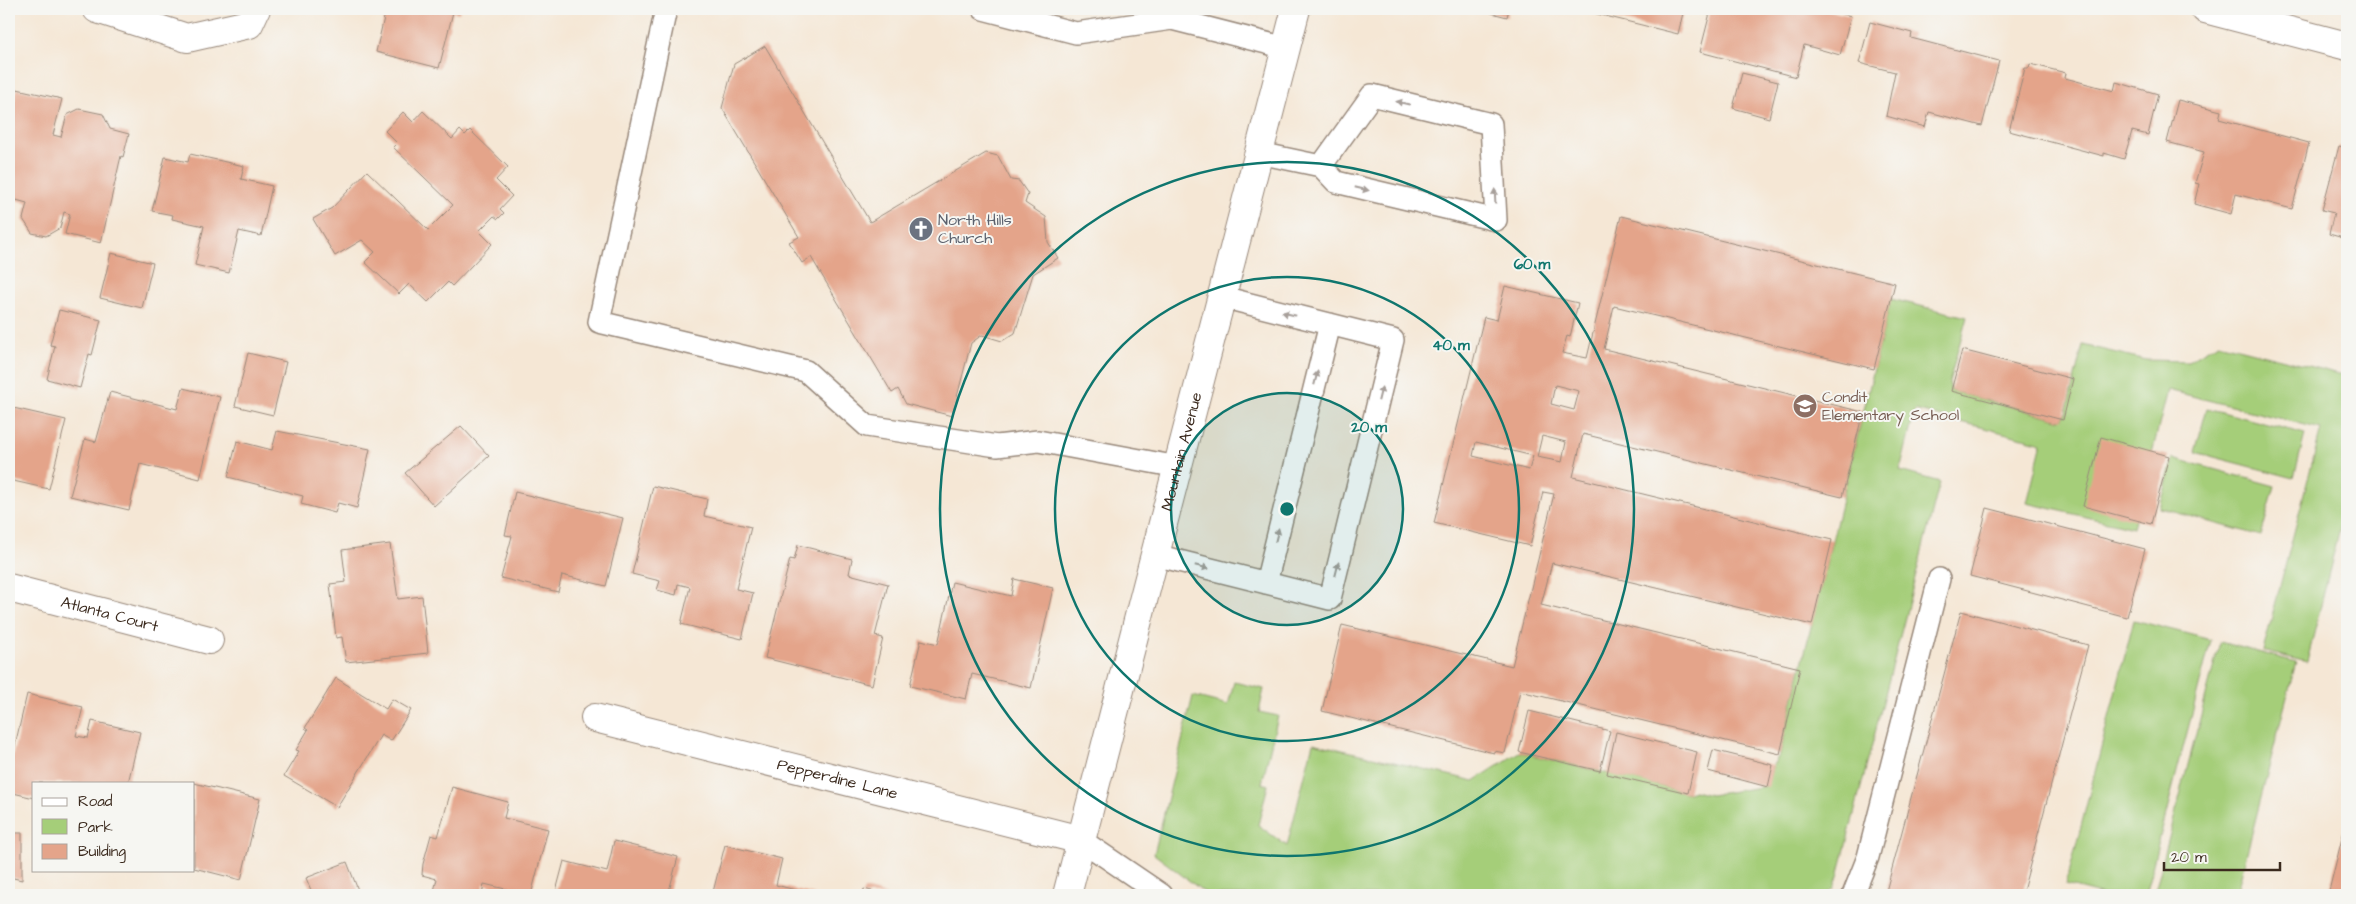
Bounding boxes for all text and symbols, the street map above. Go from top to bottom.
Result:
one-way arrow [1396,99,1411,107]
one-way arrow [1354,185,1369,193]
one-way arrow [1491,188,1499,204]
place label: North Hills Church [938,209,1012,249]
church icon: North Hills Church [908,216,934,242]
text: 60 m [1514,254,1551,275]
one-way arrow [1281,310,1296,318]
text: 40 m [1432,335,1470,356]
one-way arrow [1313,370,1321,385]
one-way arrow [1376,386,1384,401]
place label: Condit Elementary School [1822,386,1959,427]
street label: Mountain Avenue [1156,390,1208,513]
school or university icon: Condit Elementary School [1792,393,1818,419]
text: 20 m [1350,417,1387,438]
centre of rings [1278,500,1296,518]
one-way arrow [1273,528,1281,543]
one-way arrow [1333,561,1341,576]
one-way arrow [1194,563,1209,571]
street label: Atlanta Court [58,591,161,638]
street label: Pepperdine Lane [775,753,900,805]
legend [32,782,195,872]
text: Road [78,791,113,812]
text: Park [78,817,113,838]
scale bar [2164,839,2280,871]
text: Building [78,841,126,863]
text: 20 m [2171,847,2207,868]

